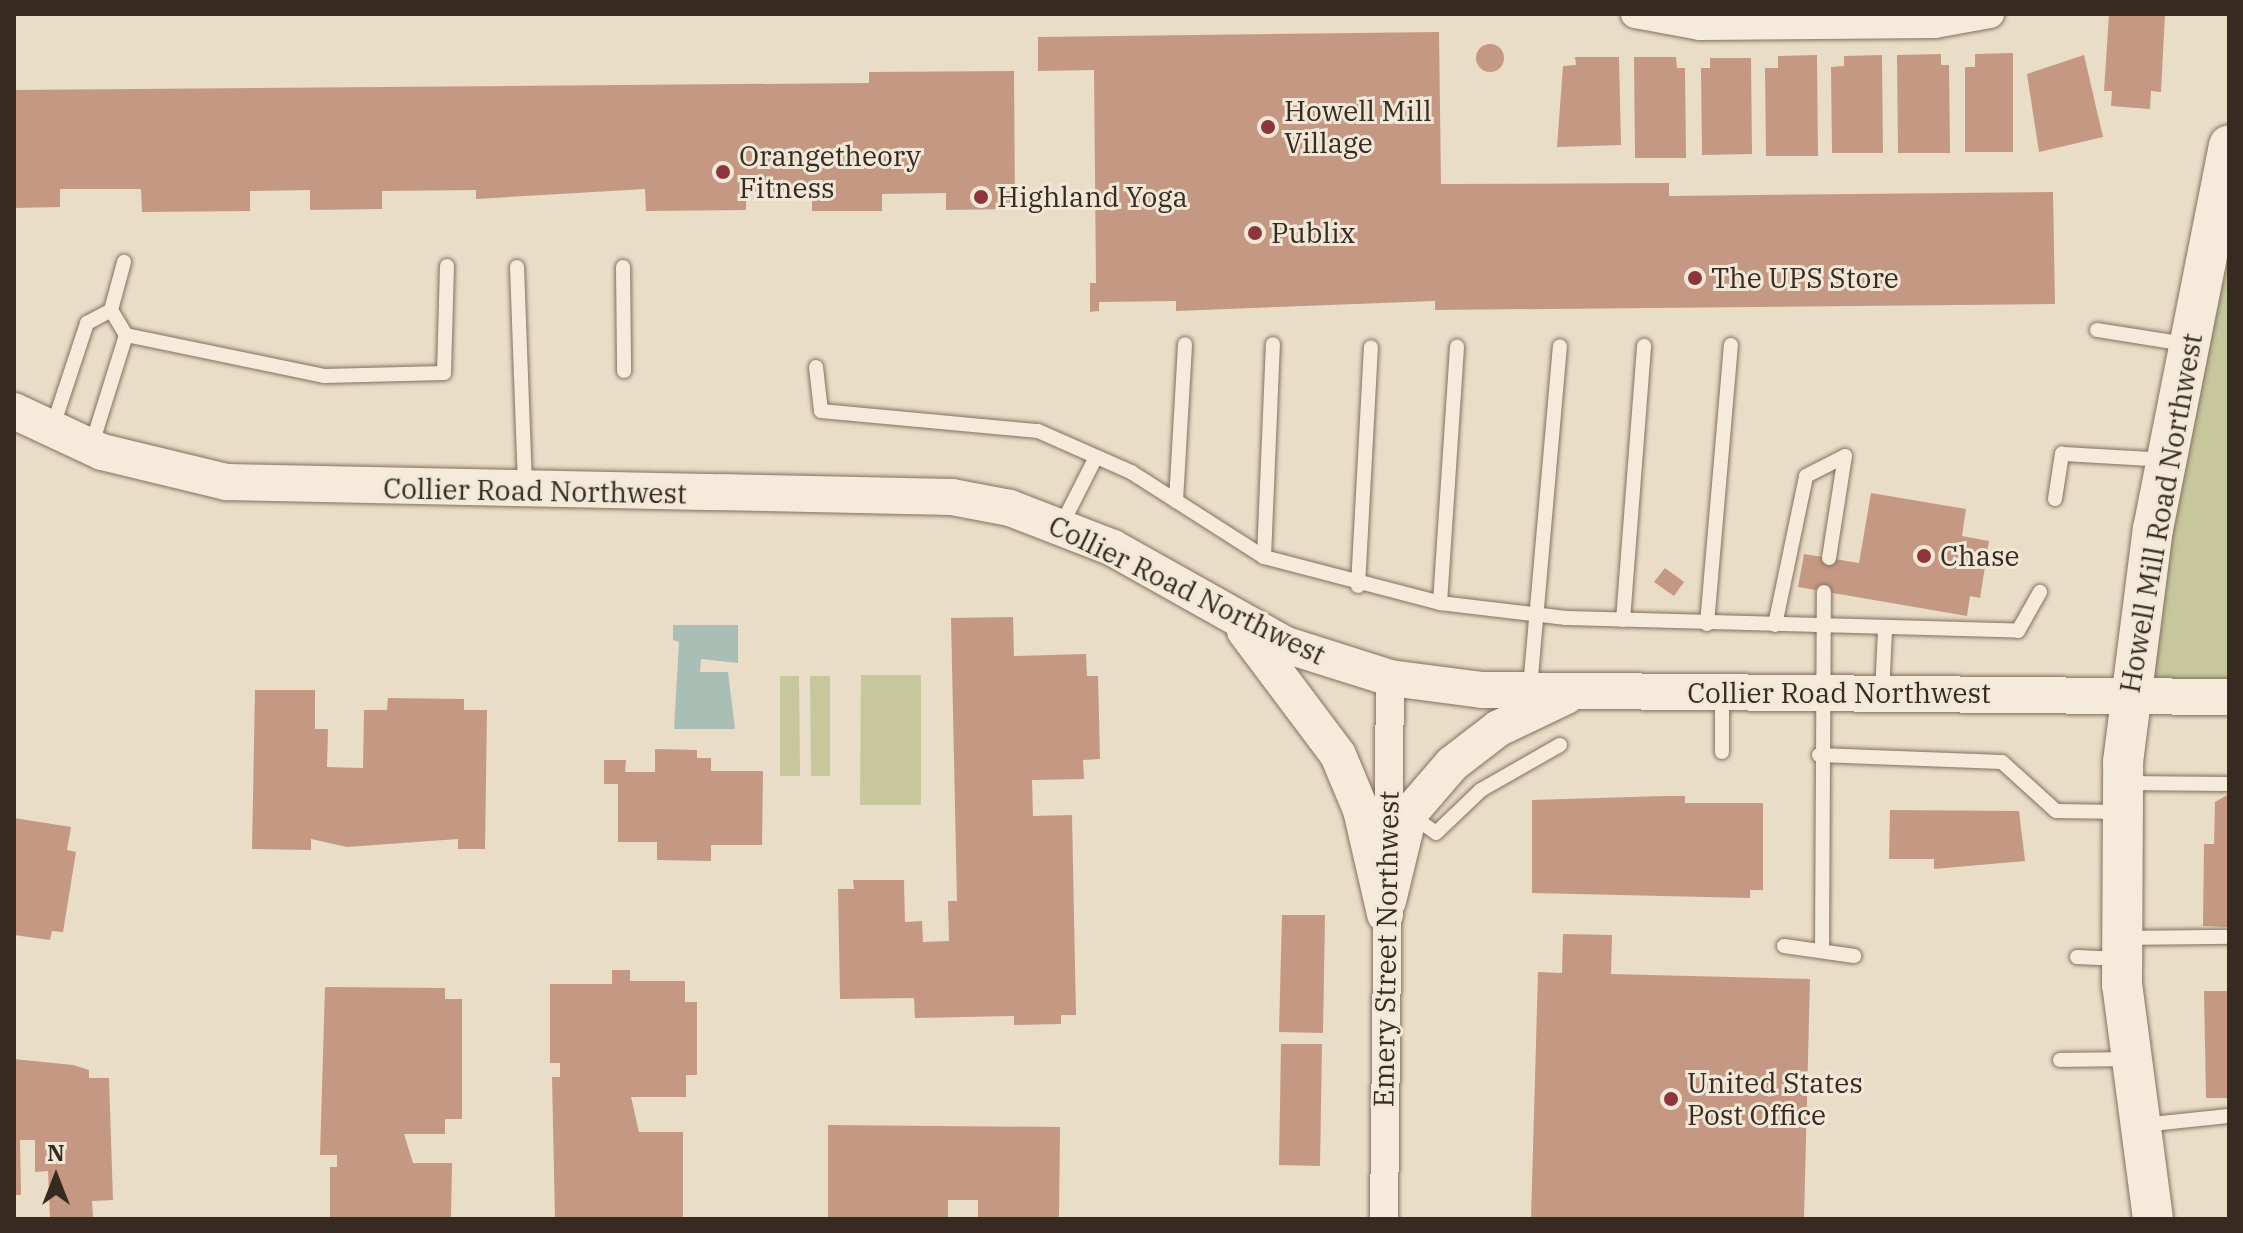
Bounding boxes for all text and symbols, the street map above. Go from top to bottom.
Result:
place label: Howell Mill Village [1284,94,1432,160]
marker: Howell Mill Village [1259,118,1277,136]
place label: Orangetheory Fitness [739,139,921,205]
marker: Orangetheory Fitness [714,163,732,181]
place label: Highland Yoga [997,180,1188,214]
marker: Highland Yoga [972,188,990,206]
place label: Publix [1271,216,1356,250]
marker: Publix [1246,224,1264,242]
place label: The UPS Store [1711,261,1899,295]
marker: The UPS Store [1686,269,1704,287]
street label: Howell Mill Road Northwest [2113,331,2209,695]
street label: Collier Road Northwest [383,472,687,510]
street label: Collier Road Northwest [1043,508,1331,672]
place label: Chase [1940,539,2020,573]
marker: Chase [1915,547,1933,565]
street label: Collier Road Northwest [1687,676,1991,710]
street label: Emery Street Northwest [1366,790,1406,1108]
place label: United States Post Office [1687,1066,1863,1132]
marker: United States Post Office [1662,1090,1680,1108]
north arrow [16,1137,96,1217]
text: N [47,1138,65,1167]

